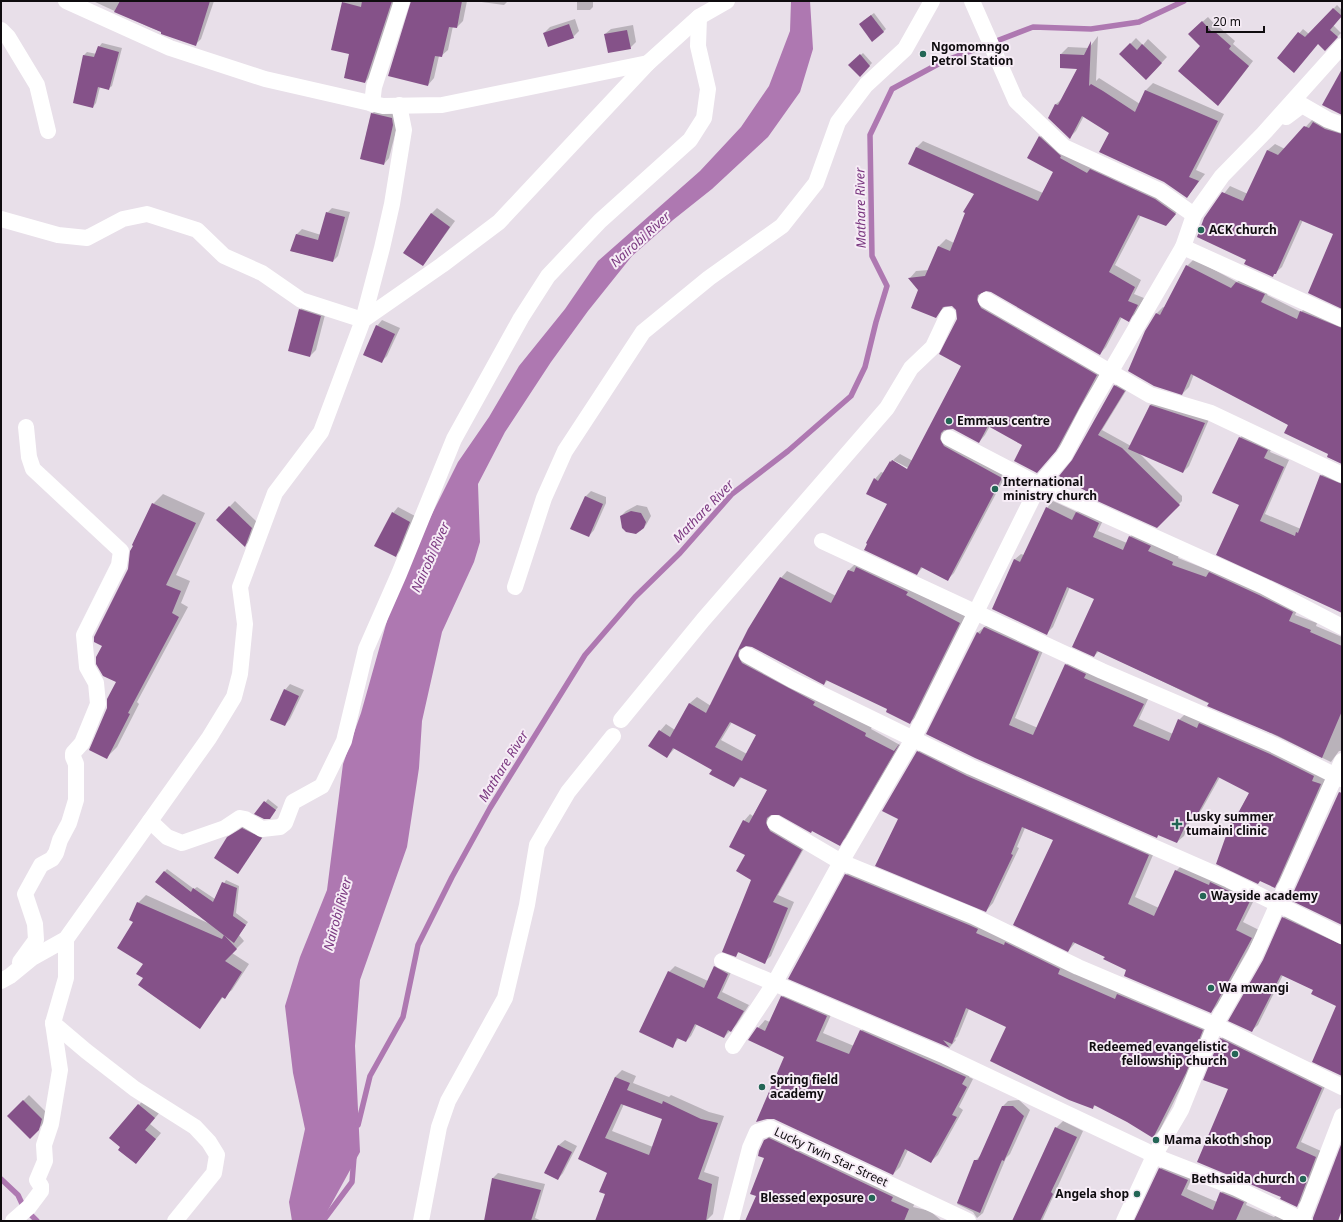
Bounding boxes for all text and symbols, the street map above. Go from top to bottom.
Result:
scale bar [1207,8,1264,34]
text: 20 m [1213,13,1241,30]
place label: Ngomomngo Petrol Station [931,38,1013,69]
marker: Ngomomngo Petrol Station [918,49,928,59]
water label: Mathare River [850,167,870,249]
water label: Nairobi River [606,207,674,271]
place label: ACK church [1209,221,1277,238]
marker: ACK church [1196,225,1206,235]
place label: Emmaus centre [957,412,1050,429]
marker: Emmaus centre [944,416,954,426]
place label: International ministry church [1003,473,1097,504]
water label: Mathare River [668,475,738,546]
marker: International ministry church [990,484,1000,494]
water label: Nairobi River [407,518,454,595]
water label: Mathare River [474,726,532,805]
place label: Lusky summer tumaini clinic [1186,808,1274,839]
marker: Lusky summer tumaini clinic [1171,818,1183,830]
water label: Nairobi River [319,875,356,953]
place label: Wayside academy [1211,887,1318,904]
marker: Wayside academy [1198,891,1208,901]
place label: Wa mwangi [1219,979,1289,996]
marker: Wa mwangi [1206,983,1216,993]
place label: Redeemed evangelistic fellowship church [1089,1038,1227,1069]
marker: Redeemed evangelistic fellowship church [1230,1049,1240,1059]
place label: Spring field academy [770,1071,838,1102]
marker: Spring field academy [757,1082,767,1092]
street label: Lucky Twin Star Street [771,1123,892,1191]
place label: Mama akoth shop [1164,1131,1272,1148]
marker: Mama akoth shop [1151,1135,1161,1145]
place label: Bethsaida church [1191,1170,1295,1187]
marker: Bethsaida church [1298,1174,1308,1184]
place label: Angela shop [1055,1185,1129,1202]
place label: Blessed exposure [760,1189,864,1206]
marker: Angela shop [1132,1189,1142,1199]
marker: Blessed exposure [867,1193,877,1203]

